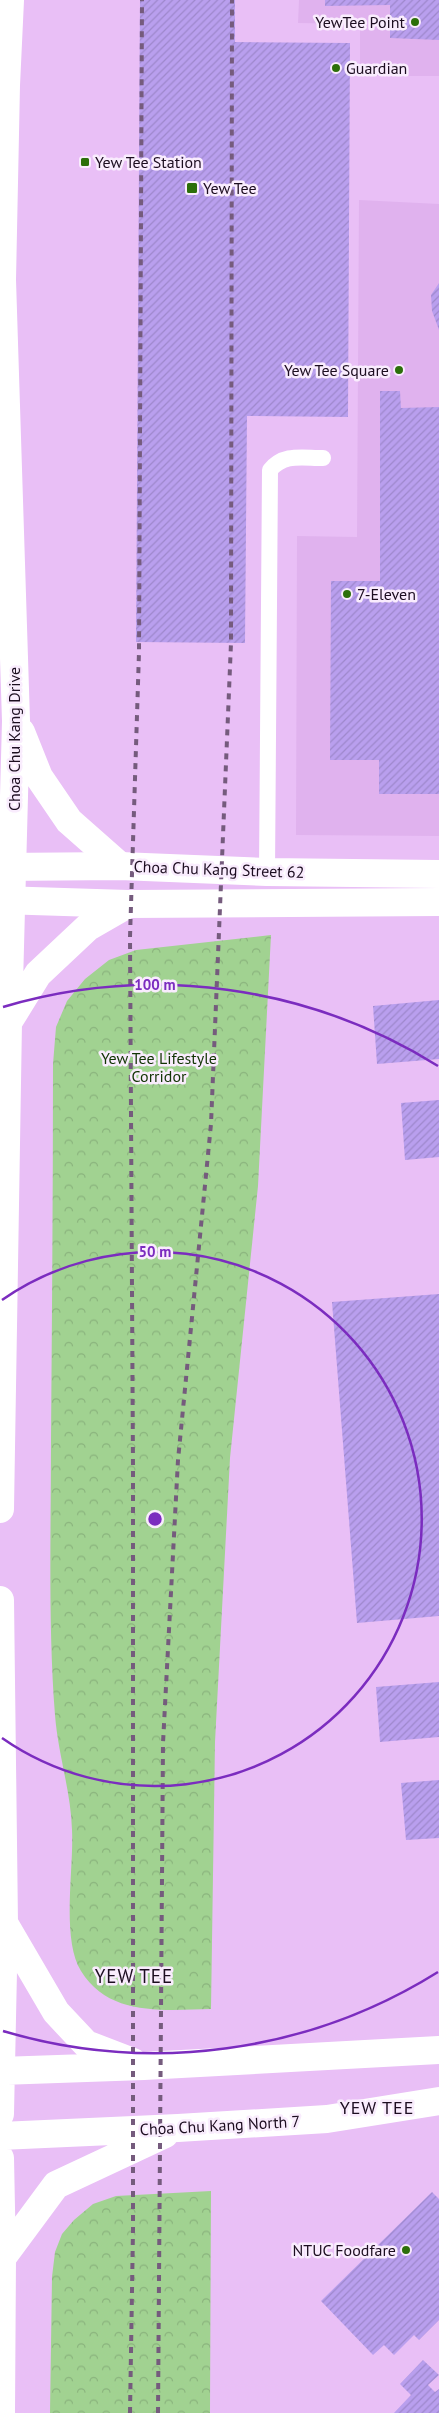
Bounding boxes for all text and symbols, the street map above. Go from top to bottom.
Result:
place label: YewTee Point [315,12,406,32]
marker: YewTee Point [409,16,421,28]
place label: Guardian [346,58,407,78]
marker: Guardian [330,62,342,74]
place label: Yew Tee Station [95,152,202,172]
marker: Yew Tee Station [79,156,91,168]
place label: Yew Tee [203,178,257,198]
marker: Yew Tee [185,181,199,195]
place label: Yew Tee Square [284,360,389,380]
marker: Yew Tee Square [393,364,405,376]
place label: 7-Eleven [357,584,416,604]
marker: 7-Eleven [341,588,353,600]
street label: Choa Chu Kang Drive [4,667,24,811]
street label: Choa Chu Kang Street 62 [133,856,305,882]
text: 100 m [134,975,176,994]
park label: Yew Tee Lifestyle Corridor [101,1048,217,1086]
text: 50 m [139,1242,171,1261]
centre of rings [146,1510,164,1528]
district label: YEW TEE [95,1964,173,1988]
district label: YEW TEE [340,2096,414,2119]
street label: Choa Chu Kang North 7 [139,2111,301,2139]
place label: NTUC Foodfare [293,2240,396,2260]
marker: NTUC Foodfare [400,2244,412,2256]

